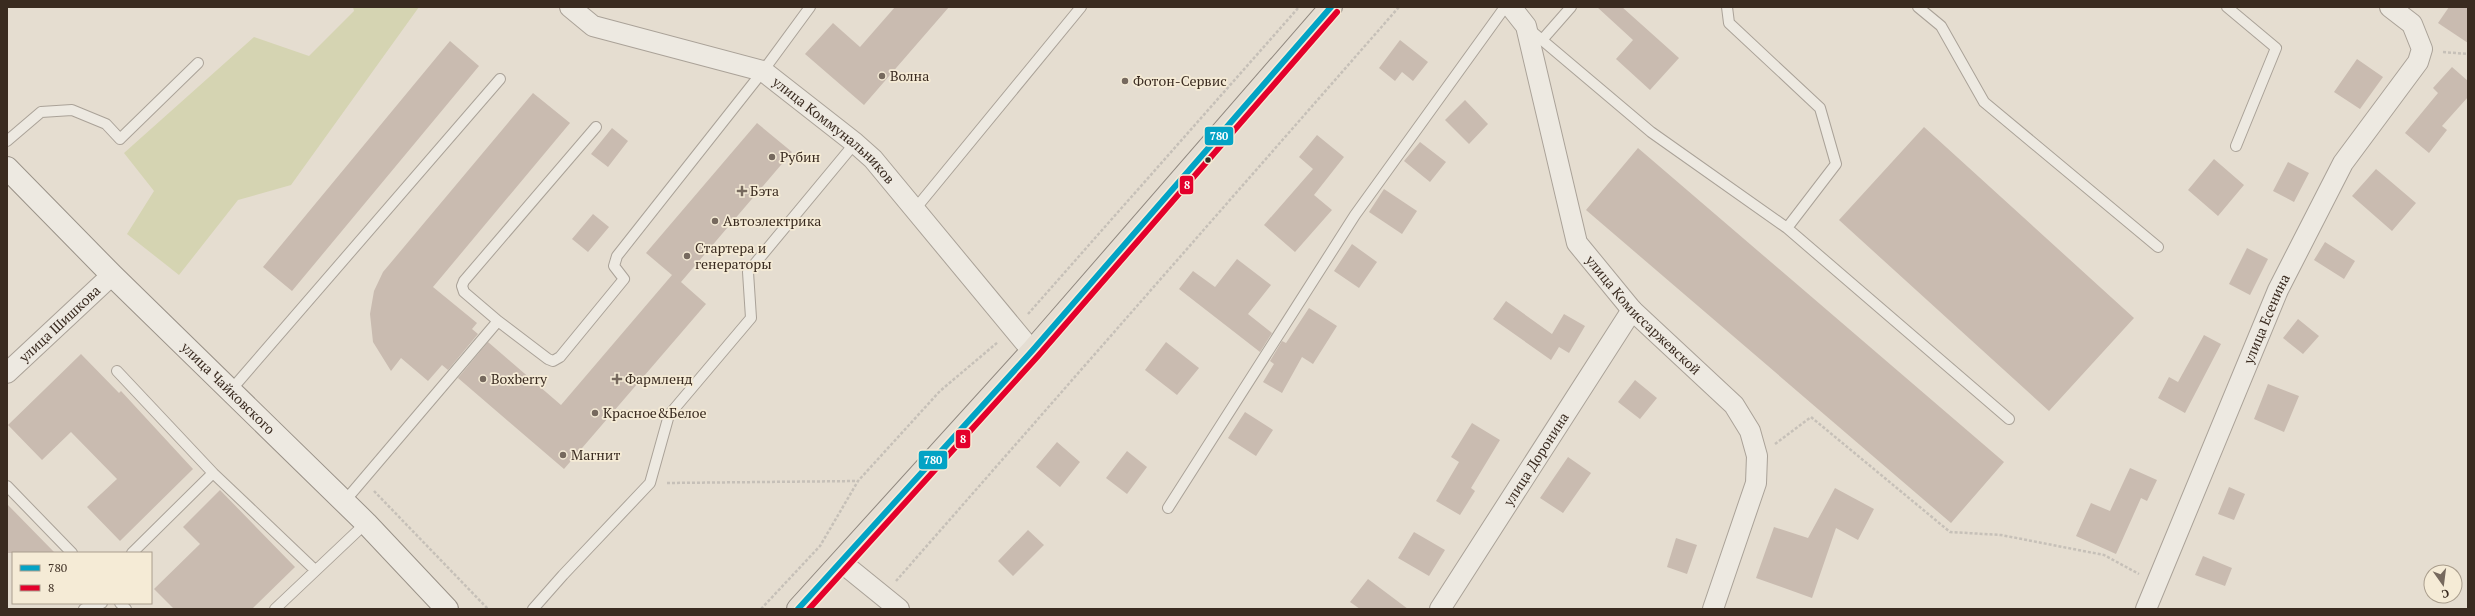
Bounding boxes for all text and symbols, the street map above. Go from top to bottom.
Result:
place label: Волна [890,66,929,85]
street label: улица Коммунальников [768,71,899,187]
marker: Волна [877,71,887,81]
place label: Фотон-Сервис [1133,71,1227,90]
marker: Фотон-Сервис [1120,76,1130,86]
line badge: 780 [1204,126,1234,146]
text: 780 [1210,129,1228,143]
place label: Рубин [780,147,821,166]
marker: Рубин [767,152,777,162]
unlabelled marker [1203,155,1213,165]
line badge: 8 [1179,175,1194,195]
text: 8 [1184,178,1190,192]
place label: Бэта [750,181,779,200]
marker: Бэта [737,186,747,196]
place label: Автоэлектрика [723,211,821,230]
marker: Автоэлектрика [710,216,720,226]
place label: Стартера и генераторы [695,238,772,273]
street label: улица Комиссаржевской [1581,250,1706,379]
marker: Стартера и генераторы [682,251,692,261]
street label: улица Есенина [2238,270,2294,368]
street label: улица Шишкова [14,281,104,367]
street label: улица Чайковского [176,337,280,438]
place label: Boxberry [491,369,548,388]
place label: Фармленд [625,369,693,388]
marker: Boxberry [478,374,488,384]
marker: Фармленд [612,374,622,384]
place label: Красное&Белое [603,403,707,422]
marker: Красное&Белое [590,408,600,418]
street label: улица Доронина [1498,409,1573,510]
line badge: 8 [955,429,971,449]
text: 8 [960,432,966,446]
place label: Магнит [571,445,620,464]
marker: Магнит [558,450,568,460]
line badge: 780 [918,450,948,470]
text: 780 [924,453,942,467]
legend [12,552,152,604]
text: 780 [48,560,67,575]
north arrow [2423,564,2463,604]
text: 8 [48,580,54,595]
text: С [2440,586,2451,601]

